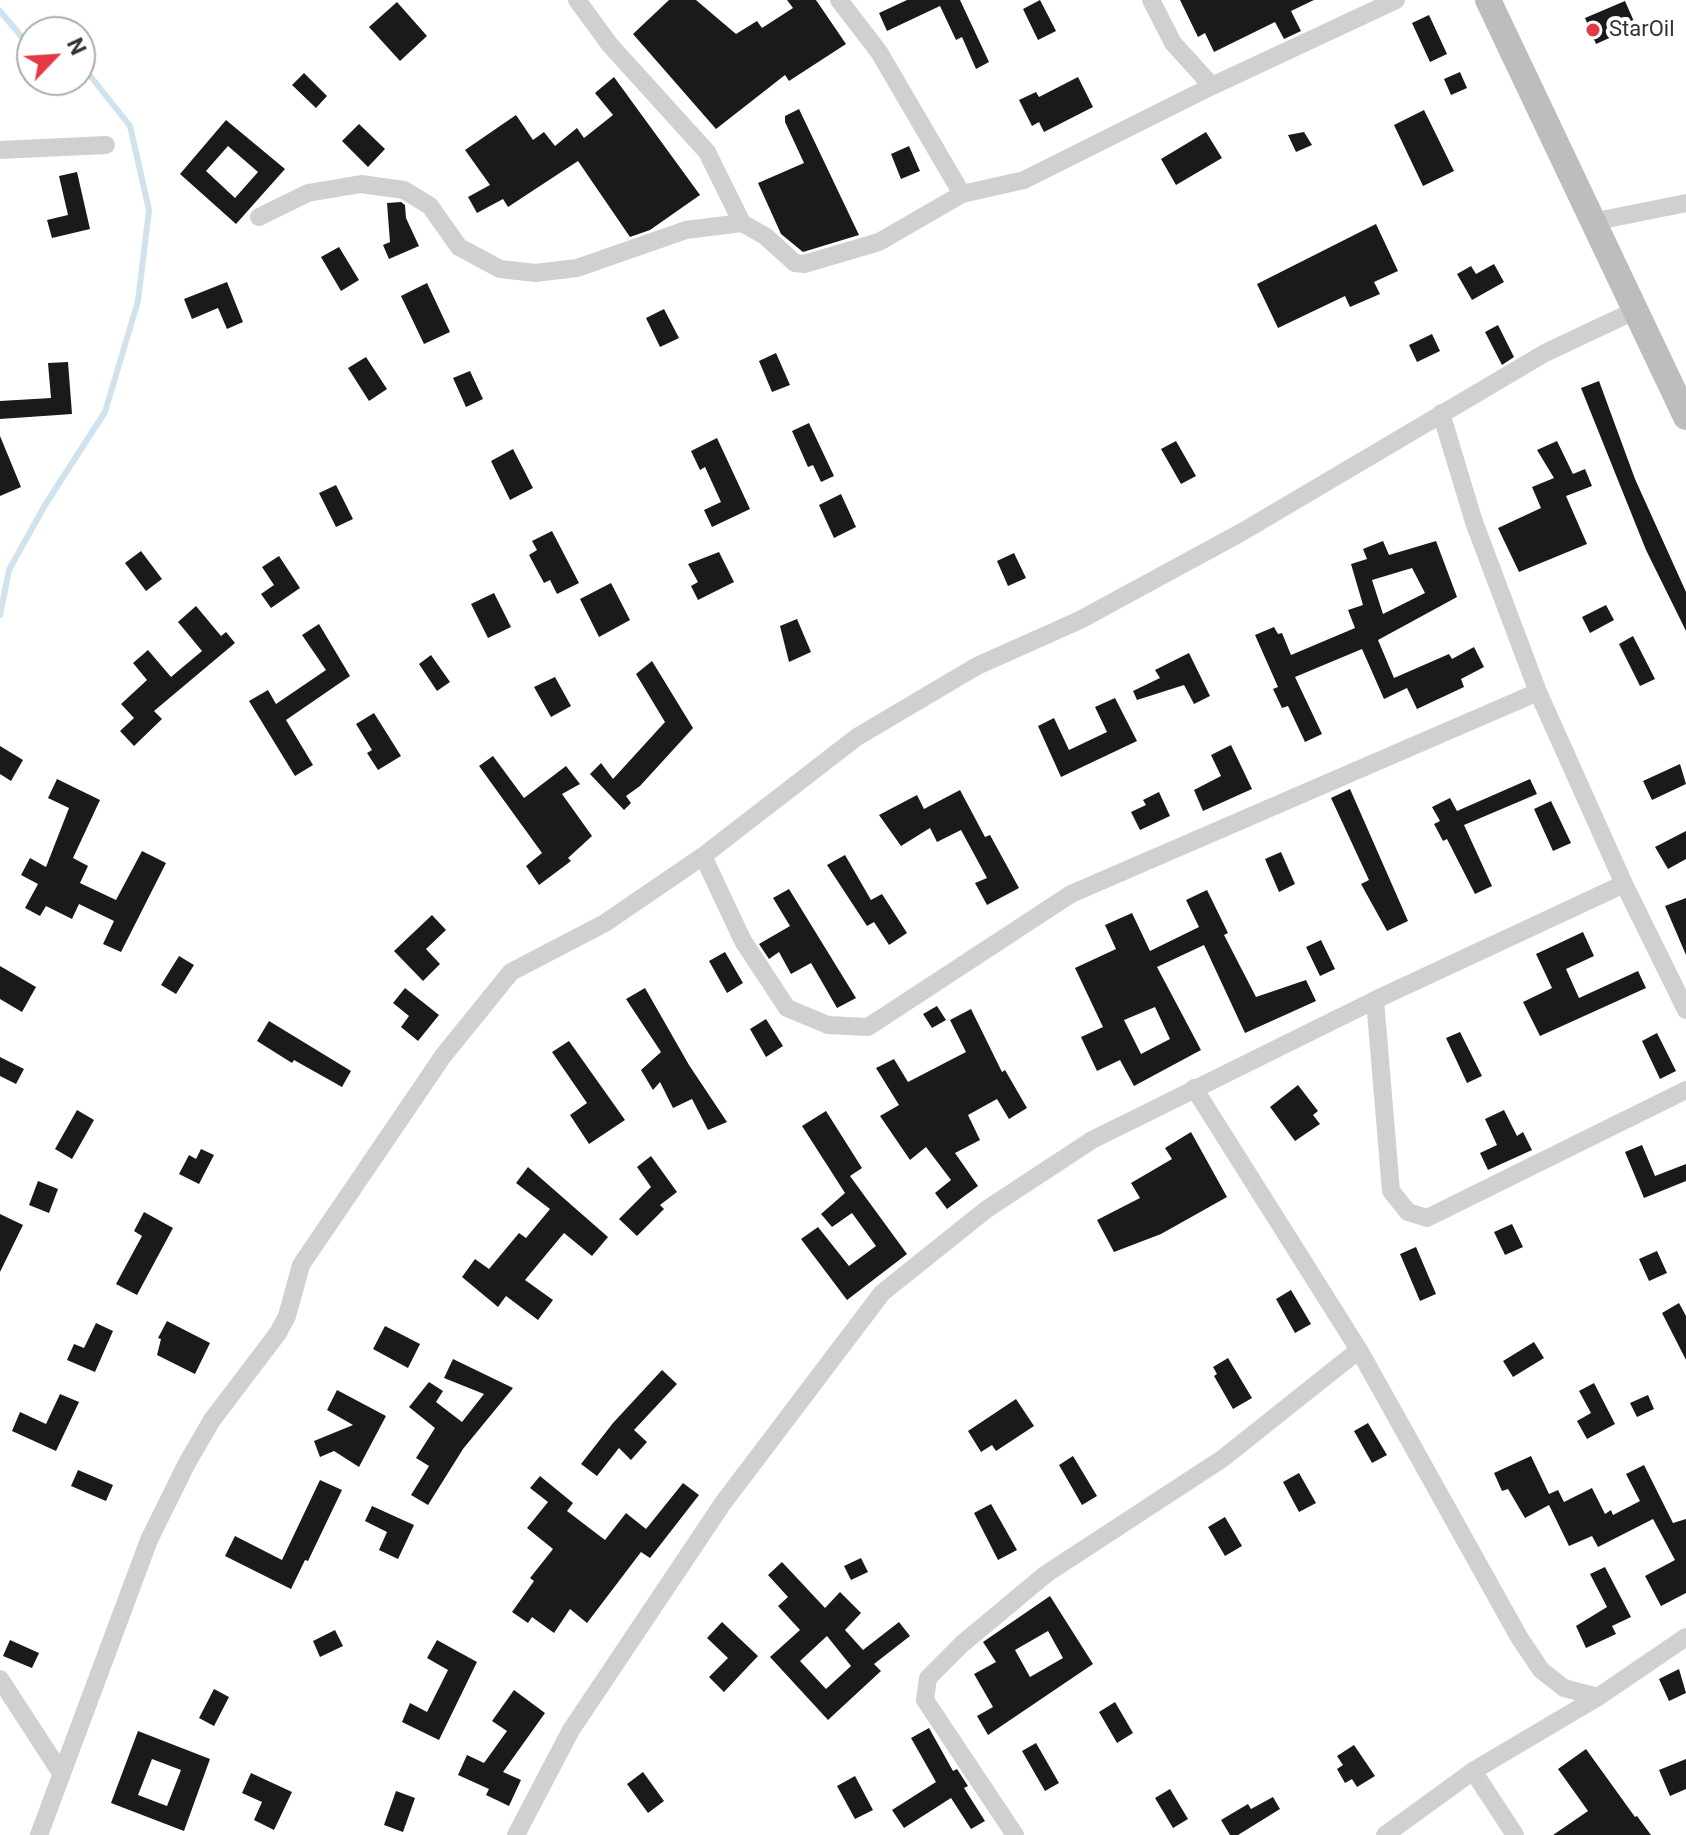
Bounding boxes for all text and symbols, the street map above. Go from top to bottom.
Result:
north arrow [16,16,96,96]
place label: StarOil [1609,17,1675,43]
marker: StarOil [1584,21,1602,39]
text: N [62,34,91,59]

